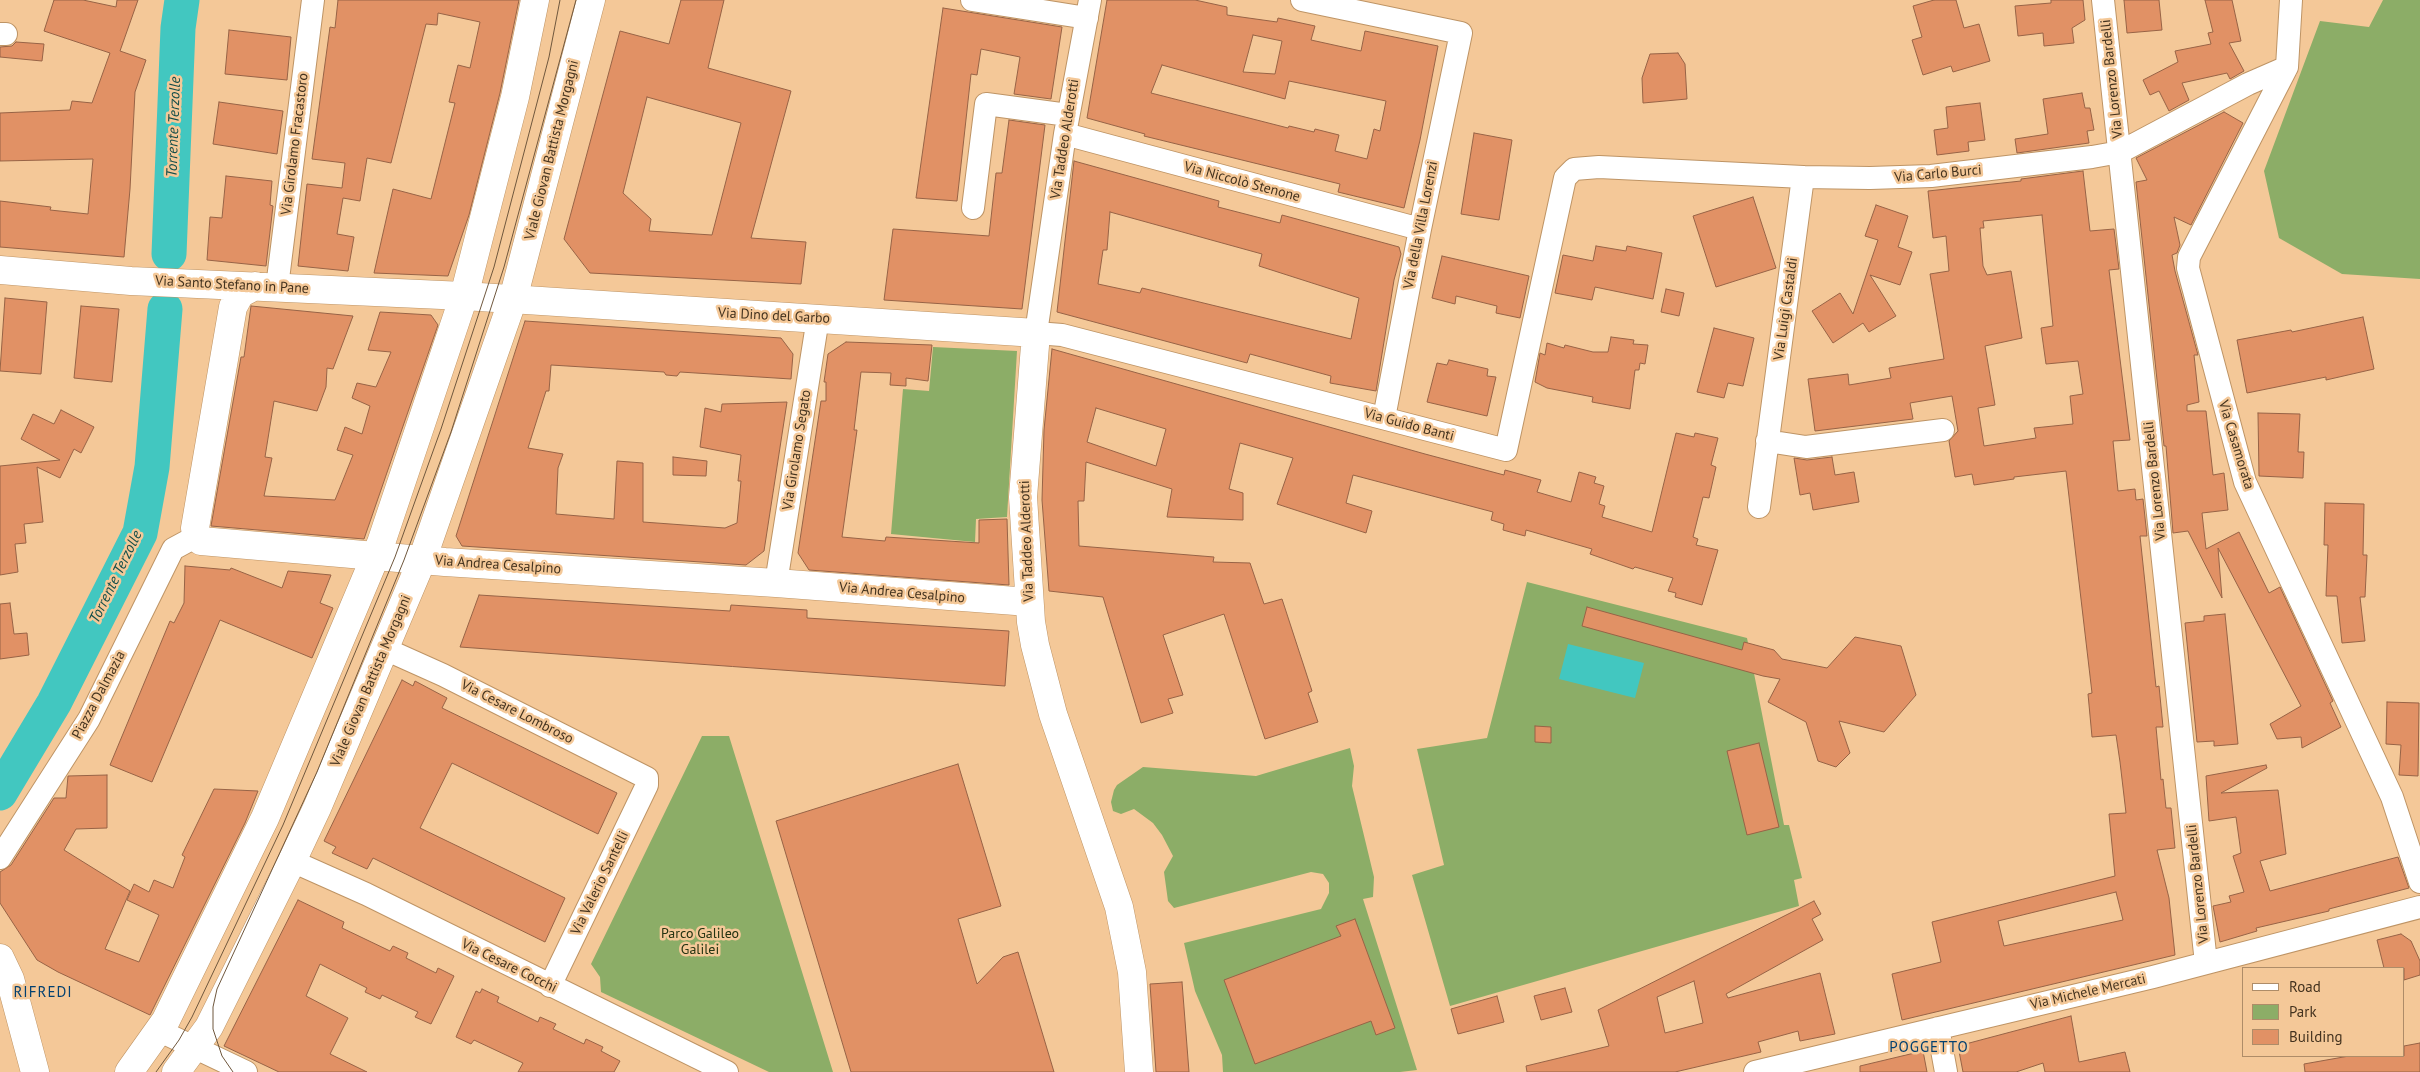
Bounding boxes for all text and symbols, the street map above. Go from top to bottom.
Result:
street label: Via Lorenzo Bardelli [2097,19,2127,139]
street label: Viale Giovan Battista Morgagni [522,58,582,242]
street label: Via Girolamo Fracastoro [278,72,312,216]
water label: Torrente Terzolle [163,76,185,178]
street label: Via Taddeo Alderotti [1047,78,1083,200]
street label: Via Niccolò Stenone [1182,158,1302,206]
street label: Via della Villa Lorenzi [1400,160,1442,290]
street label: Via Carlo Burci [1894,162,1982,186]
street label: Via Luigi Castaldi [1770,257,1802,361]
street label: Via Santo Stefano in Pane [155,273,309,297]
street label: Via Dino del Garbo [718,305,830,327]
street label: Via Girolamo Segato [779,389,815,511]
street label: Via Casamorata [2214,398,2258,492]
street label: Via Guido Banti [1362,405,1456,445]
street label: Via Lorenzo Bardelli [2140,421,2170,541]
street label: Via Taddeo Alderotti [1016,480,1038,602]
water label: Torrente Terzolle [86,528,146,626]
street label: Via Andrea Cesalpino [434,552,562,578]
street label: Via Andrea Cesalpino [838,579,966,607]
street label: Viale Giovan Battista Morgagni [327,593,415,769]
street label: Piazza Dalmazia [69,648,129,742]
street label: Via Cesare Lombroso [458,676,576,748]
street label: Via Lorenzo Bardelli [2183,824,2213,944]
street label: Via Valerio Santelli [568,828,632,938]
park label: Parco Galileo Galilei [661,926,739,959]
street label: Via Cesare Cocchi [459,936,559,996]
legend [2242,967,2405,1057]
street label: Via Michele Mercati [2029,971,2147,1013]
text: Road [2289,977,2321,996]
district label: RIFREDI [13,984,73,1002]
text: Park [2289,1002,2317,1021]
text: Building [2289,1027,2343,1046]
district label: POGGETTO [1888,1039,1970,1057]

